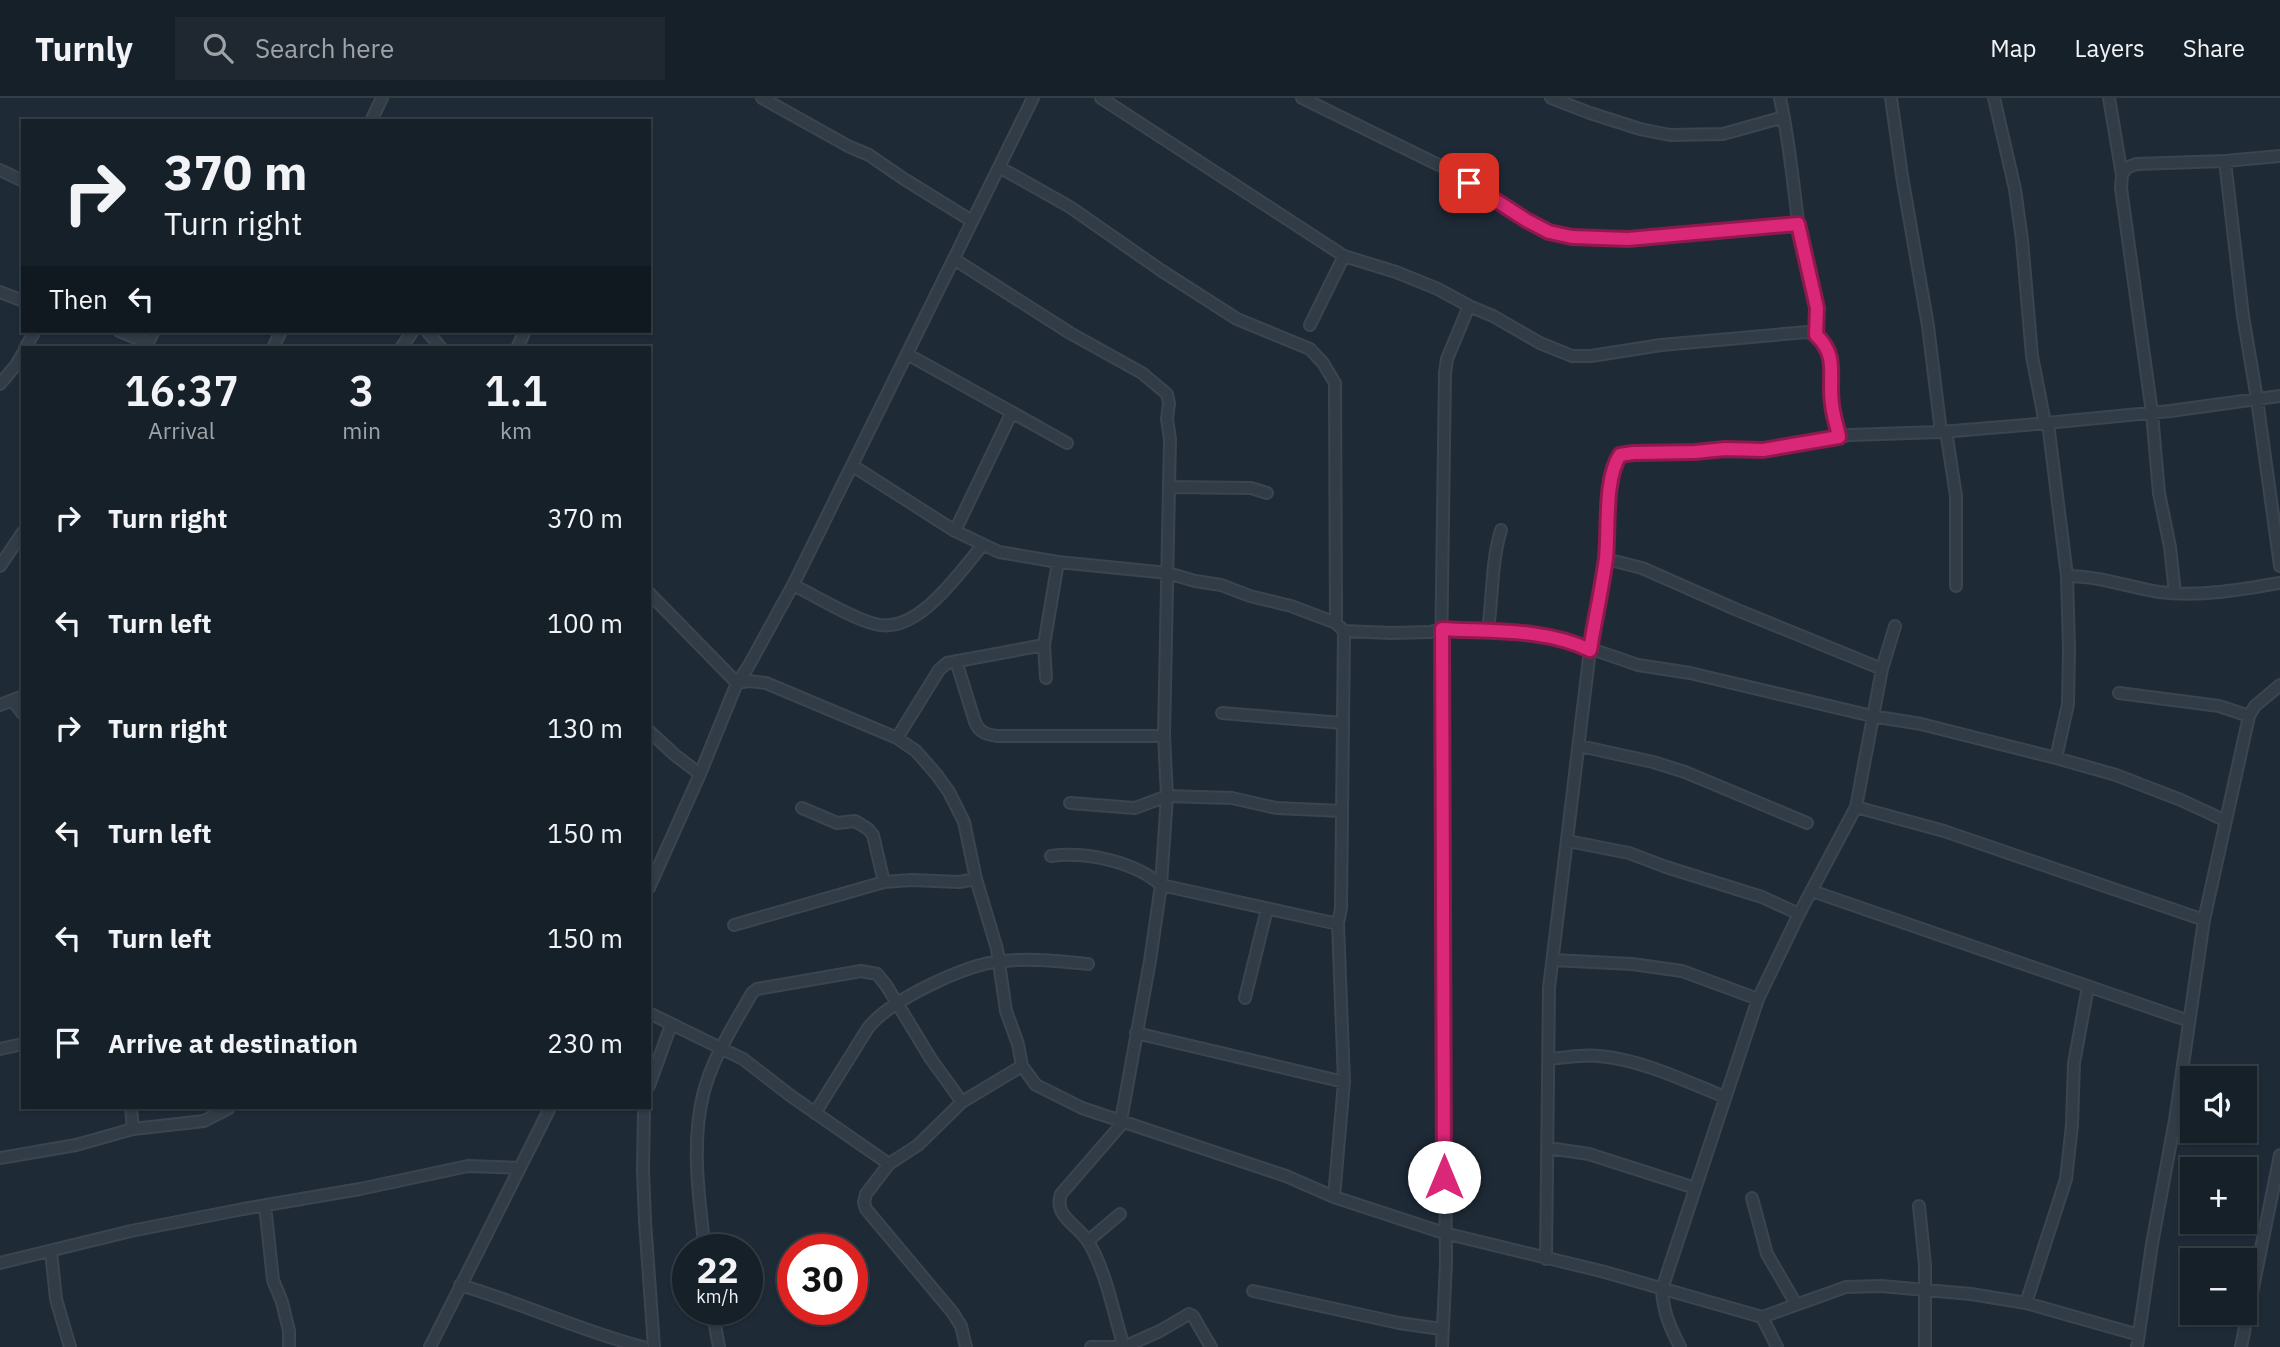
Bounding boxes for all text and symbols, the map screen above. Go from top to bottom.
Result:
search box [175,17,665,80]
text: Turnly [35,27,133,70]
icon: search [199,29,237,67]
text: Search here [255,31,394,65]
text: Map [1990,32,2037,64]
text: Layers [2075,32,2145,64]
text: Share [2183,32,2245,64]
text: 370 m [164,140,308,203]
icon: right [49,147,140,238]
pin [1439,153,1499,213]
icon: arrive [1450,164,1488,202]
text: Turn right [164,202,302,244]
icon: left [122,280,160,318]
text: Then [49,282,108,316]
text: 16:37 [124,363,239,418]
text: 3 [349,363,374,418]
text: 1.1 [485,363,547,418]
text: Arrival [148,415,215,445]
text: min [342,415,381,445]
text: km [500,415,532,445]
icon: right [49,499,87,537]
text: Turn right [108,501,227,535]
text: 370 m [547,501,623,535]
icon: left [49,604,87,642]
text: Turn left [108,606,211,640]
text: 100 m [547,606,623,640]
icon: right [49,709,87,747]
text: Turn right [108,711,227,745]
text: 130 m [547,711,623,745]
icon: left [49,814,87,852]
text: Turn left [108,816,211,850]
text: 150 m [547,816,623,850]
icon: left [49,919,87,957]
text: Turn left [108,921,211,955]
text: 150 m [547,921,623,955]
icon: arrive [49,1024,87,1062]
text: Arrive at destination [108,1026,358,1060]
text: 230 m [547,1026,623,1060]
map controls [2180,1066,2257,1325]
button: sound [2180,1066,2257,1143]
position arrow [1407,1140,1481,1214]
button: + [2180,1157,2257,1234]
speed limit sign: 30 [777,1234,868,1325]
text: 22 [696,1247,739,1293]
button: − [2180,1248,2257,1325]
text: km/h [696,1285,739,1308]

